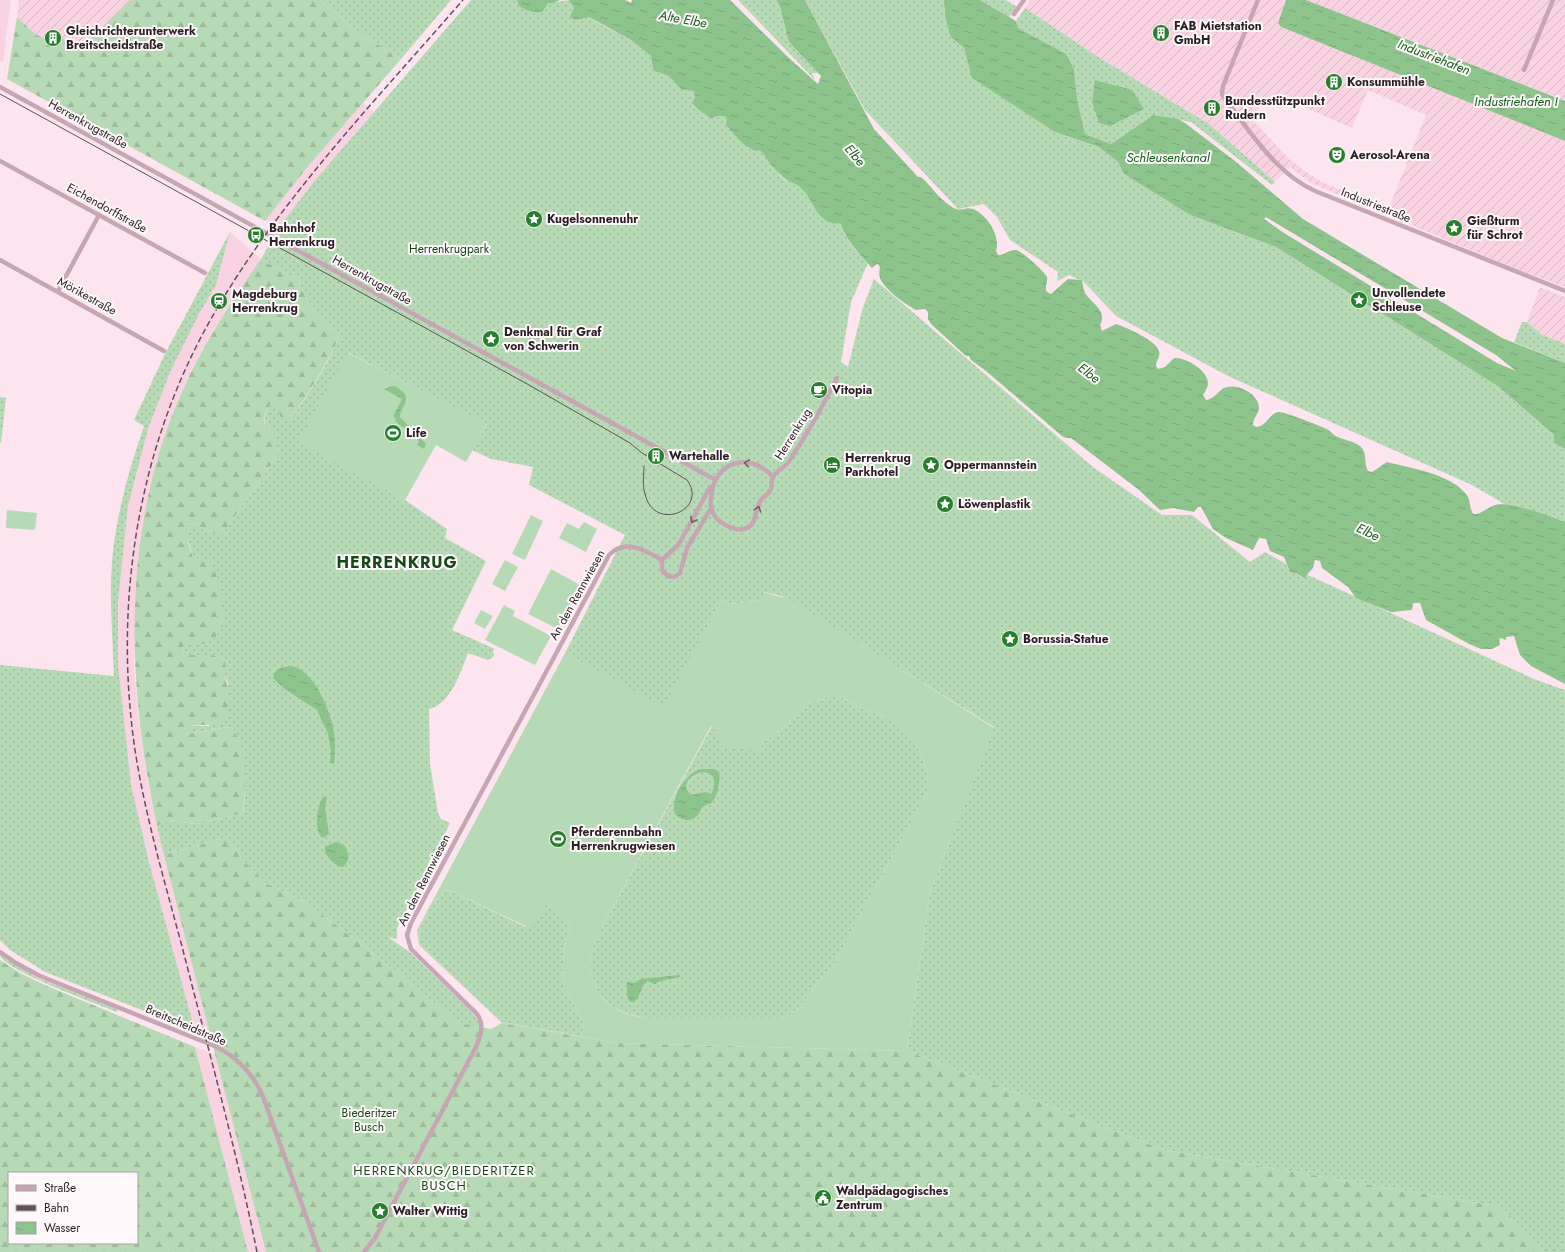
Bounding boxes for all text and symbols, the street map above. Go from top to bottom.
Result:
water label: Alte Elbe [657,5,709,33]
place label: FAB Mietstation GmbH [1174,17,1262,49]
place label: Gleichrichterunterwerk Breitscheidstraße [66,22,196,54]
building icon: FAB Mietstation GmbH [1151,23,1171,43]
building icon: Gleichrichterunterwerk Breitscheidstraße [43,28,63,48]
water label: Industriehafen [1395,34,1473,80]
building icon: Konsummühle [1324,72,1344,92]
place label: Konsummühle [1347,73,1425,91]
place label: Bundesstützpunkt Rudern [1225,92,1325,124]
water label: Industriehafen I [1474,92,1559,111]
street label: Herrenkrugstraße [45,95,131,153]
building icon: Bundesstützpunkt Rudern [1202,98,1222,118]
water label: Elbe [840,140,870,170]
theatre icon: Aerosol-Arena [1327,145,1347,165]
place label: Aerosol-Arena [1349,146,1430,164]
water label: Schleusenkanal [1126,148,1211,167]
street label: Eichendorffstraße [64,179,150,237]
street label: Industriestraße [1338,183,1414,227]
place icon: Kugelsonnenuhr [524,209,544,229]
place label: Kugelsonnenuhr [547,210,638,228]
place label: Gießturm für Schrot [1467,212,1523,244]
place icon: Gießturm für Schrot [1444,218,1464,238]
place label: Bahnhof Herrenkrug [269,219,335,251]
bus stop icon: Bahnhof Herrenkrug [246,225,266,245]
park label: Herrenkrugpark [409,240,490,258]
street label: Herrenkrugstraße [329,251,415,309]
street label: Mörikestraße [54,272,120,320]
place label: Unvollendete Schleuse [1372,284,1446,316]
place label: Magdeburg Herrenkrug [232,285,298,317]
place icon: Unvollendete Schleuse [1349,290,1369,310]
station icon: Magdeburg Herrenkrug [209,291,229,311]
place label: Denkmal für Graf von Schwerin [503,323,602,355]
place icon: Denkmal für Graf von Schwerin [481,329,501,349]
water label: Elbe [1074,358,1105,388]
cafe icon: Vitopia [809,380,829,400]
place label: Vitopia [831,381,872,399]
street label: Herrenkrug [770,405,816,463]
sports icon: Life [383,423,403,443]
place label: Life [406,424,427,442]
building icon: Wartehalle [646,446,666,466]
place label: Wartehalle [669,447,729,465]
place label: Herrenkrug Parkhotel [845,449,911,481]
hotel icon: Herrenkrug Parkhotel [822,455,842,475]
place icon: Oppermannstein [921,455,941,475]
place label: Oppermannstein [944,456,1037,474]
one-way arrow [744,459,751,468]
place icon: Löwenplastik [935,494,955,514]
place label: Löwenplastik [958,495,1031,513]
one-way arrow [753,506,761,513]
one-way arrow [690,516,697,523]
water label: Elbe [1353,518,1383,546]
street label: An den Rennwiesen [545,546,609,644]
district label: HERRENKRUG [336,551,458,574]
place icon: Borussia-Statue [1000,629,1020,649]
place label: Borussia-Statue [1023,630,1109,648]
place label: Pferderennbahn Herrenkrugwiesen [571,823,676,855]
sports icon: Pferderennbahn Herrenkrugwiesen [548,829,568,849]
street label: An den Rennwiesen [393,831,455,929]
street label: Breitscheidstraße [143,1000,229,1050]
park label: Biederitzer Busch [342,1104,397,1136]
district label: HERRENKRUG/BIEDERITZER BUSCH [353,1161,535,1195]
legend [8,1172,138,1244]
text: Straße [44,1179,76,1197]
place label: Waldpädagogisches Zentrum [836,1182,949,1214]
public building icon: Waldpädagogisches Zentrum [813,1188,833,1208]
text: Bahn [44,1199,69,1217]
place icon: Walter Wittig [370,1201,390,1221]
place label: Walter Wittig [393,1202,468,1220]
text: Wasser [44,1219,81,1237]

